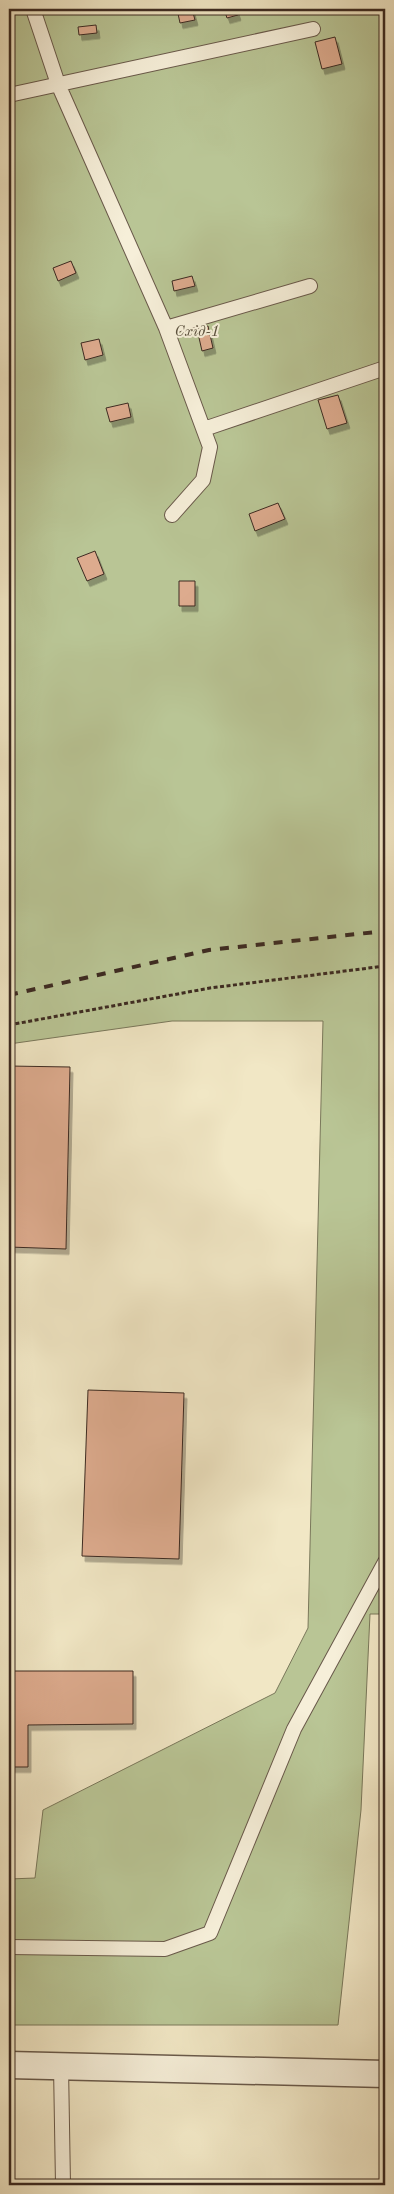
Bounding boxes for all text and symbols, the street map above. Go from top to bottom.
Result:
park label: Схід-1 [174,325,220,340]

